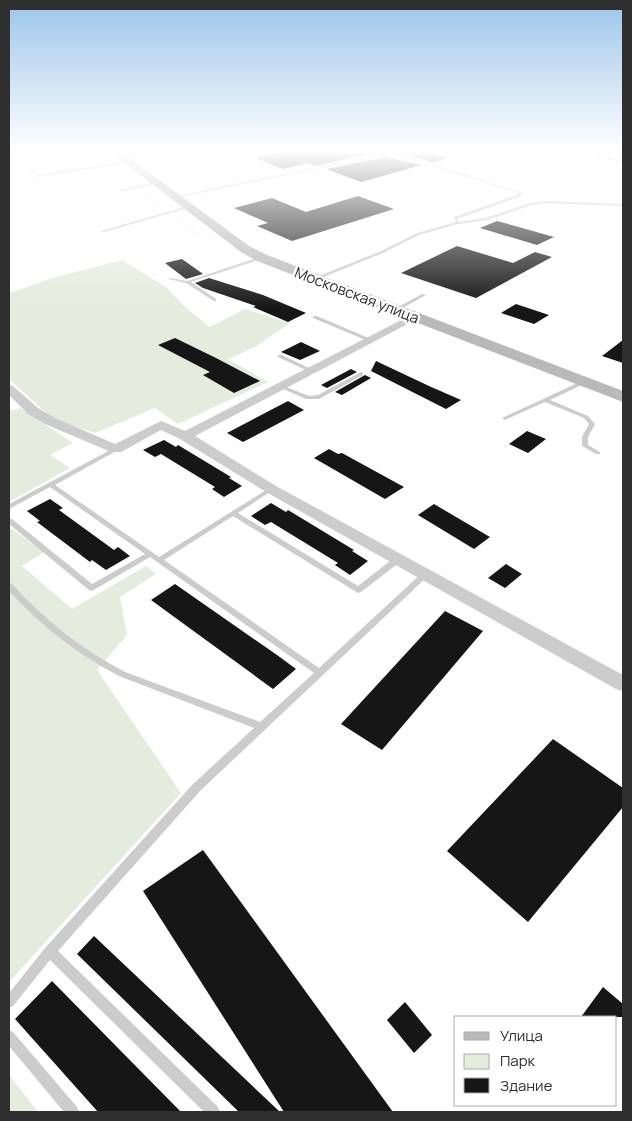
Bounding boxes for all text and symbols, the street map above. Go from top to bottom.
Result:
street label: Московская улица [292,262,422,328]
legend [454,1016,617,1106]
text: Улица [500,1025,543,1046]
text: Парк [500,1050,536,1071]
text: Здание [500,1075,553,1096]

